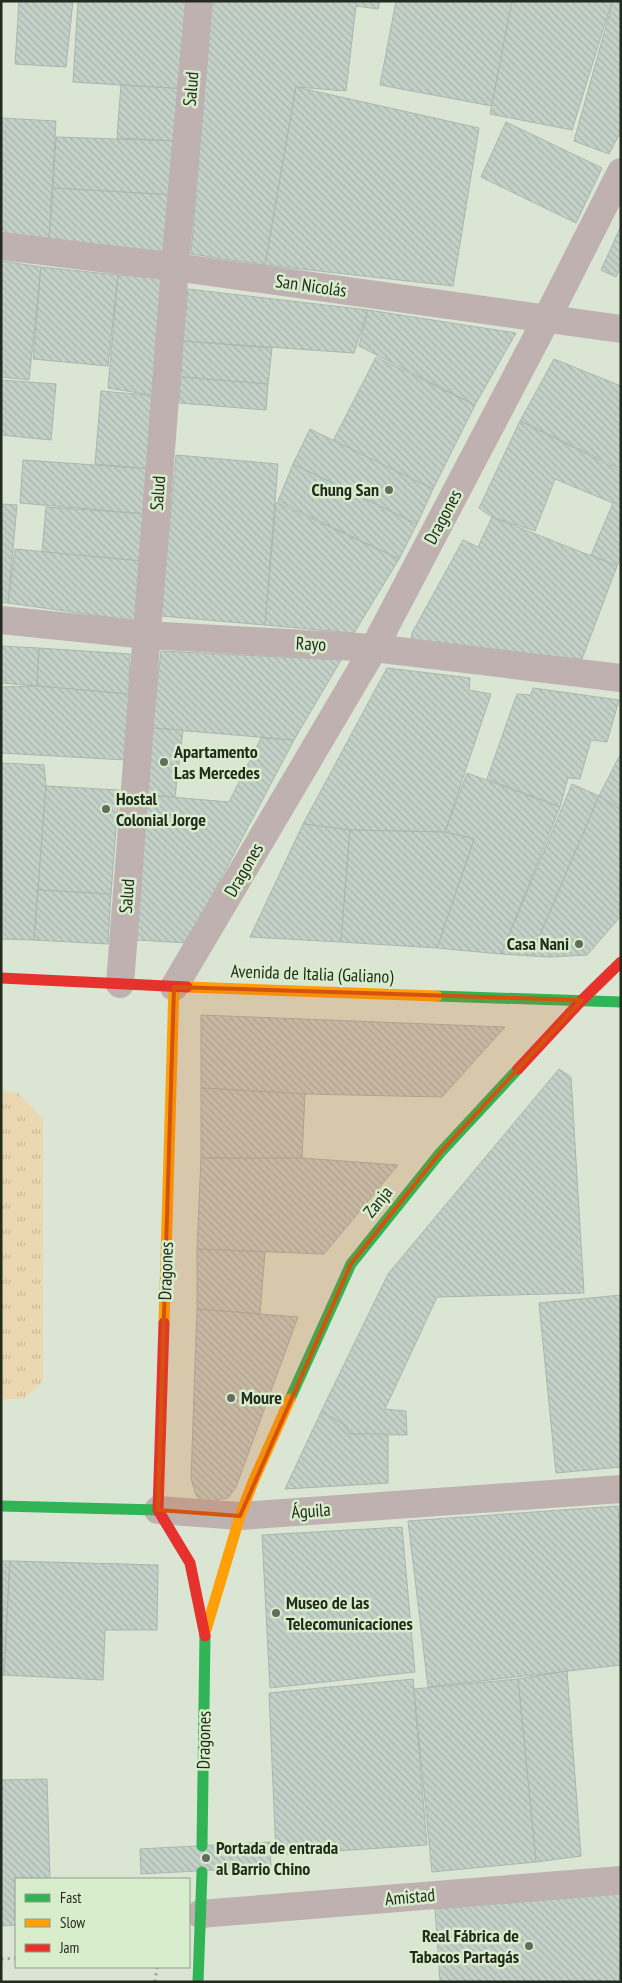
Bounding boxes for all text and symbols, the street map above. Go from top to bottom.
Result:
street label: Salud [178,71,203,107]
street label: San Nicolás [274,269,348,302]
street label: Salud [145,475,170,511]
place label: Chung San [312,478,379,501]
marker: Chung San [383,484,395,496]
street label: Dragones [419,486,466,548]
street label: Rayo [295,631,327,656]
place label: Apartamento Las Mercedes [173,740,260,784]
marker: Apartamento Las Mercedes [158,756,170,768]
place label: Hostal Colonial Jorge [116,787,206,831]
marker: Hostal Colonial Jorge [100,803,112,815]
street label: Dragones [219,839,268,901]
street label: Salud [114,878,139,914]
place label: Casa Nani [507,932,569,955]
marker: Casa Nani [573,938,585,950]
street label: Avenida de Italia (Galiano) [230,959,395,988]
street label: Zanja [358,1181,397,1222]
street label: Dragones [153,1241,178,1301]
place label: Moure [241,1386,282,1409]
marker: Moure [225,1392,237,1404]
street label: Águila [291,1498,331,1523]
place label: Museo de las Telecomunicaciones [286,1591,413,1635]
marker: Museo de las Telecomunicaciones [270,1607,282,1619]
street label: Dragones [191,1711,216,1769]
place label: Portada de entrada al Barrio Chino [216,1836,338,1880]
marker: Portada de entrada al Barrio Chino [200,1852,212,1864]
legend [15,1878,190,1968]
street label: Amistad [384,1883,436,1910]
text: Fast [60,1888,81,1907]
text: Slow [60,1913,85,1932]
place label: Real Fábrica de Tabacos Partagás [409,1924,519,1968]
text: Jam [59,1938,79,1957]
marker: Real Fábrica de Tabacos Partagás [523,1940,535,1952]

